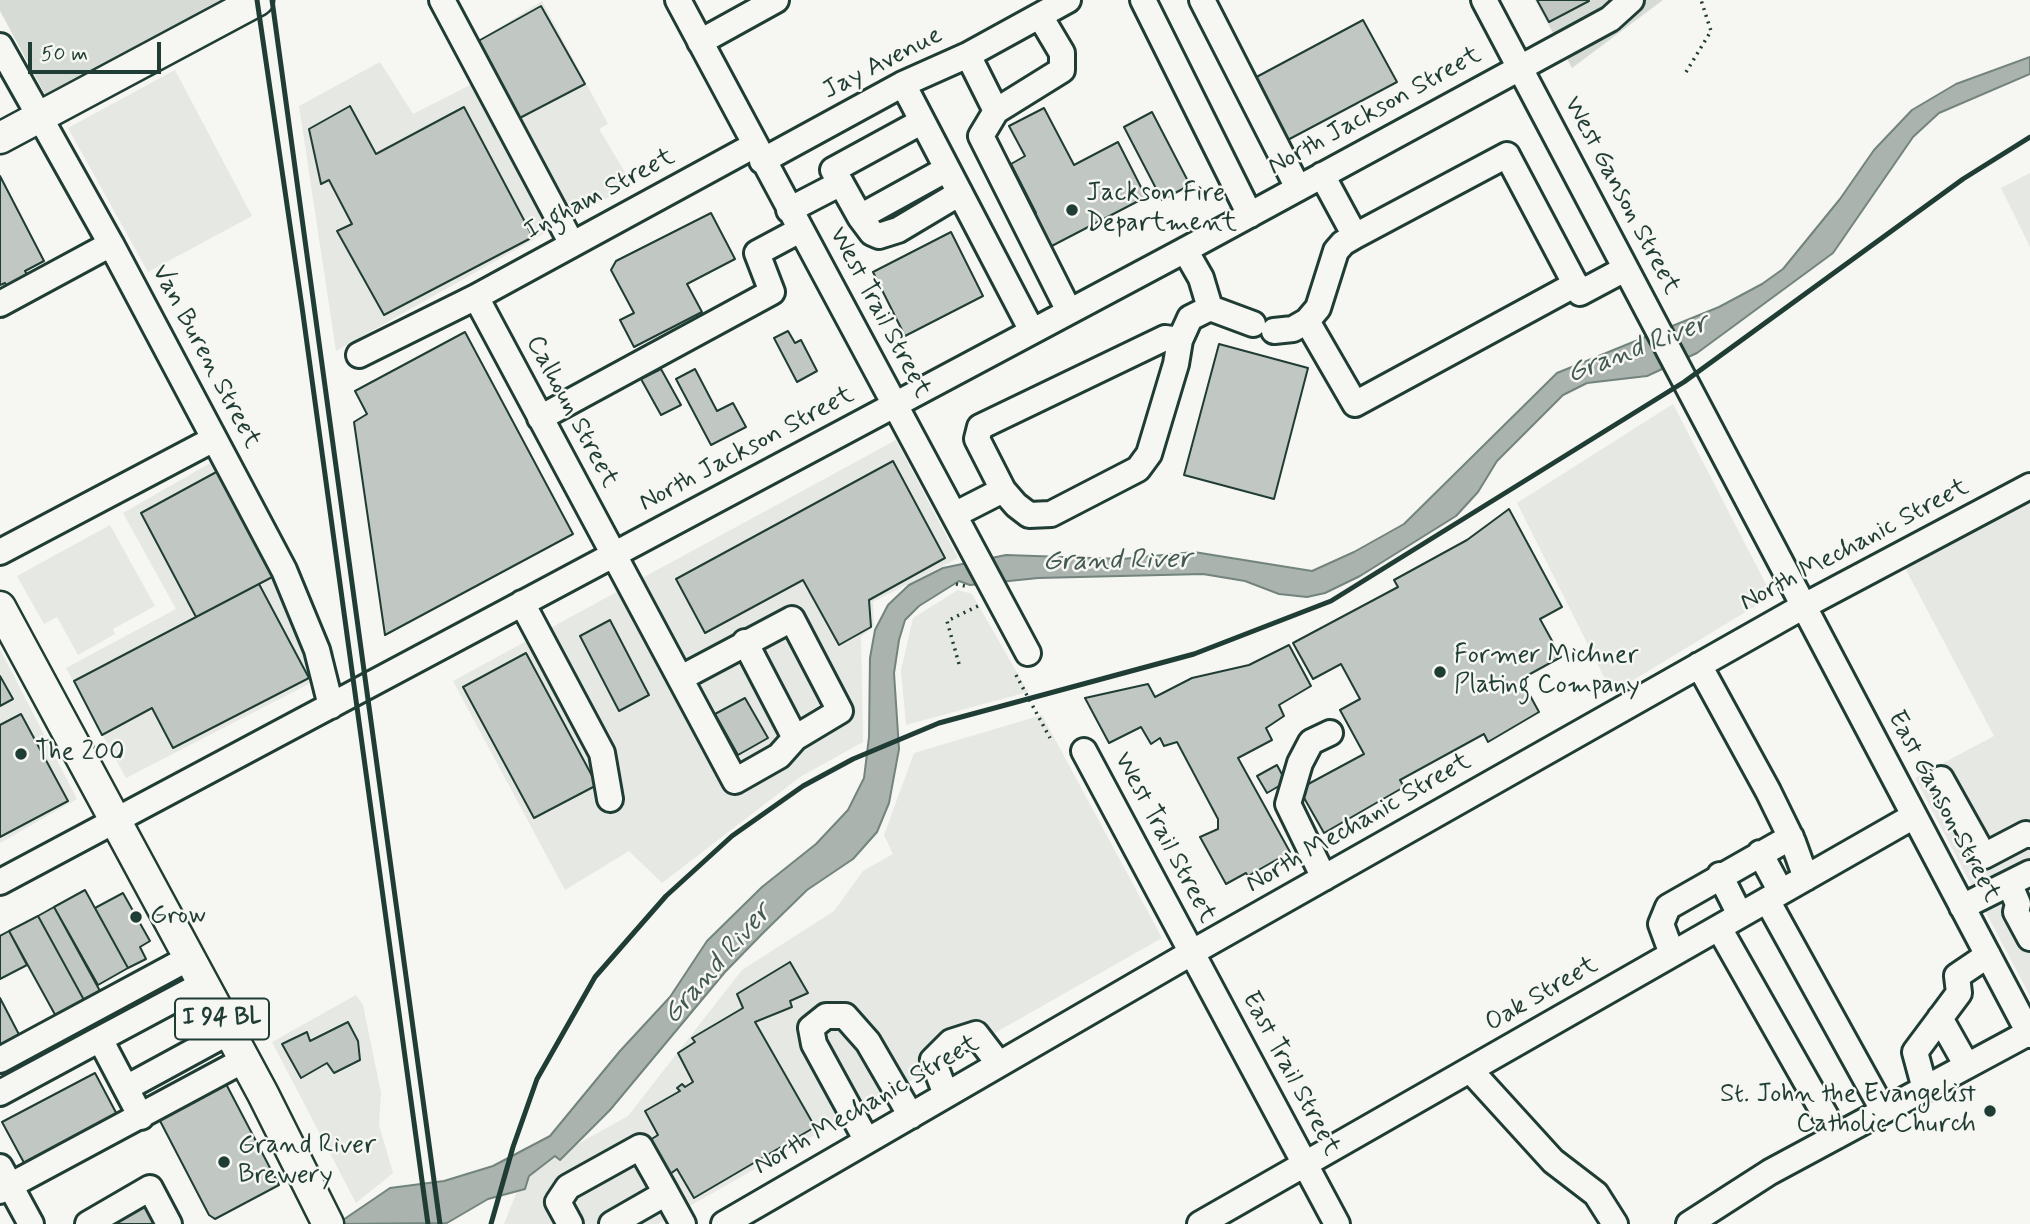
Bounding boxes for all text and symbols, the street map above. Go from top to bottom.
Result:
street label: Jay Avenue [818,21,948,107]
scale bar [32,28,164,72]
text: 50 m [41,40,88,68]
street label: North Jackson Street [1263,40,1487,184]
street label: West Ganson Street [1556,92,1686,300]
street label: Ingham Street [520,142,680,248]
place label: Jackson Fire Department [1086,179,1237,241]
marker: Jackson Fire Department [1064,202,1080,218]
street label: West Trail Street [821,222,937,404]
street label: Van Buren Street [143,260,267,454]
water label: Grand River [1563,308,1713,392]
street label: Calhoun Street [518,331,624,493]
street label: North Jackson Street [634,380,860,520]
street label: North Mechanic Street [1735,473,1975,619]
water label: Grand River [1042,544,1192,580]
place label: Former Michner Plating Company [1454,641,1640,702]
marker: Former Michner Plating Company [1432,664,1448,680]
street label: East Ganson Street [1879,706,2007,908]
place label: The 200 [35,738,125,770]
marker: The 200 [13,746,29,762]
street label: West Trail Street [1106,747,1222,929]
street label: North Mechanic Street [1241,747,1477,901]
water label: Grand River [657,898,779,1032]
place label: Grow [150,901,206,933]
marker: Grow [128,909,144,925]
street label: Oak Street [1480,950,1604,1040]
street label: East Trail Street [1234,987,1346,1161]
road number: I 94 BL [175,999,269,1040]
street label: North Mechanic Street [749,1029,985,1183]
place label: St. John the Evangelist Catholic Church [1720,1080,1976,1142]
marker: St. John the Evangelist Catholic Church [1982,1103,1998,1119]
place label: Grand River Brewery [238,1131,376,1192]
marker: Grand River Brewery [216,1154,232,1170]

